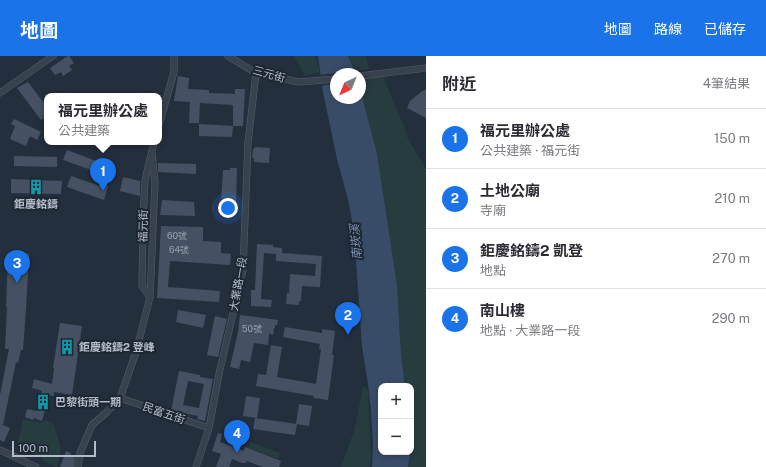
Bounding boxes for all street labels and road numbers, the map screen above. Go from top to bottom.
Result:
street label: 三元街 [251,64,287,84]
street label: 福元街 [137,209,149,243]
street label: 大業路一段 [227,256,249,312]
street label: 民富五街 [141,400,187,426]

